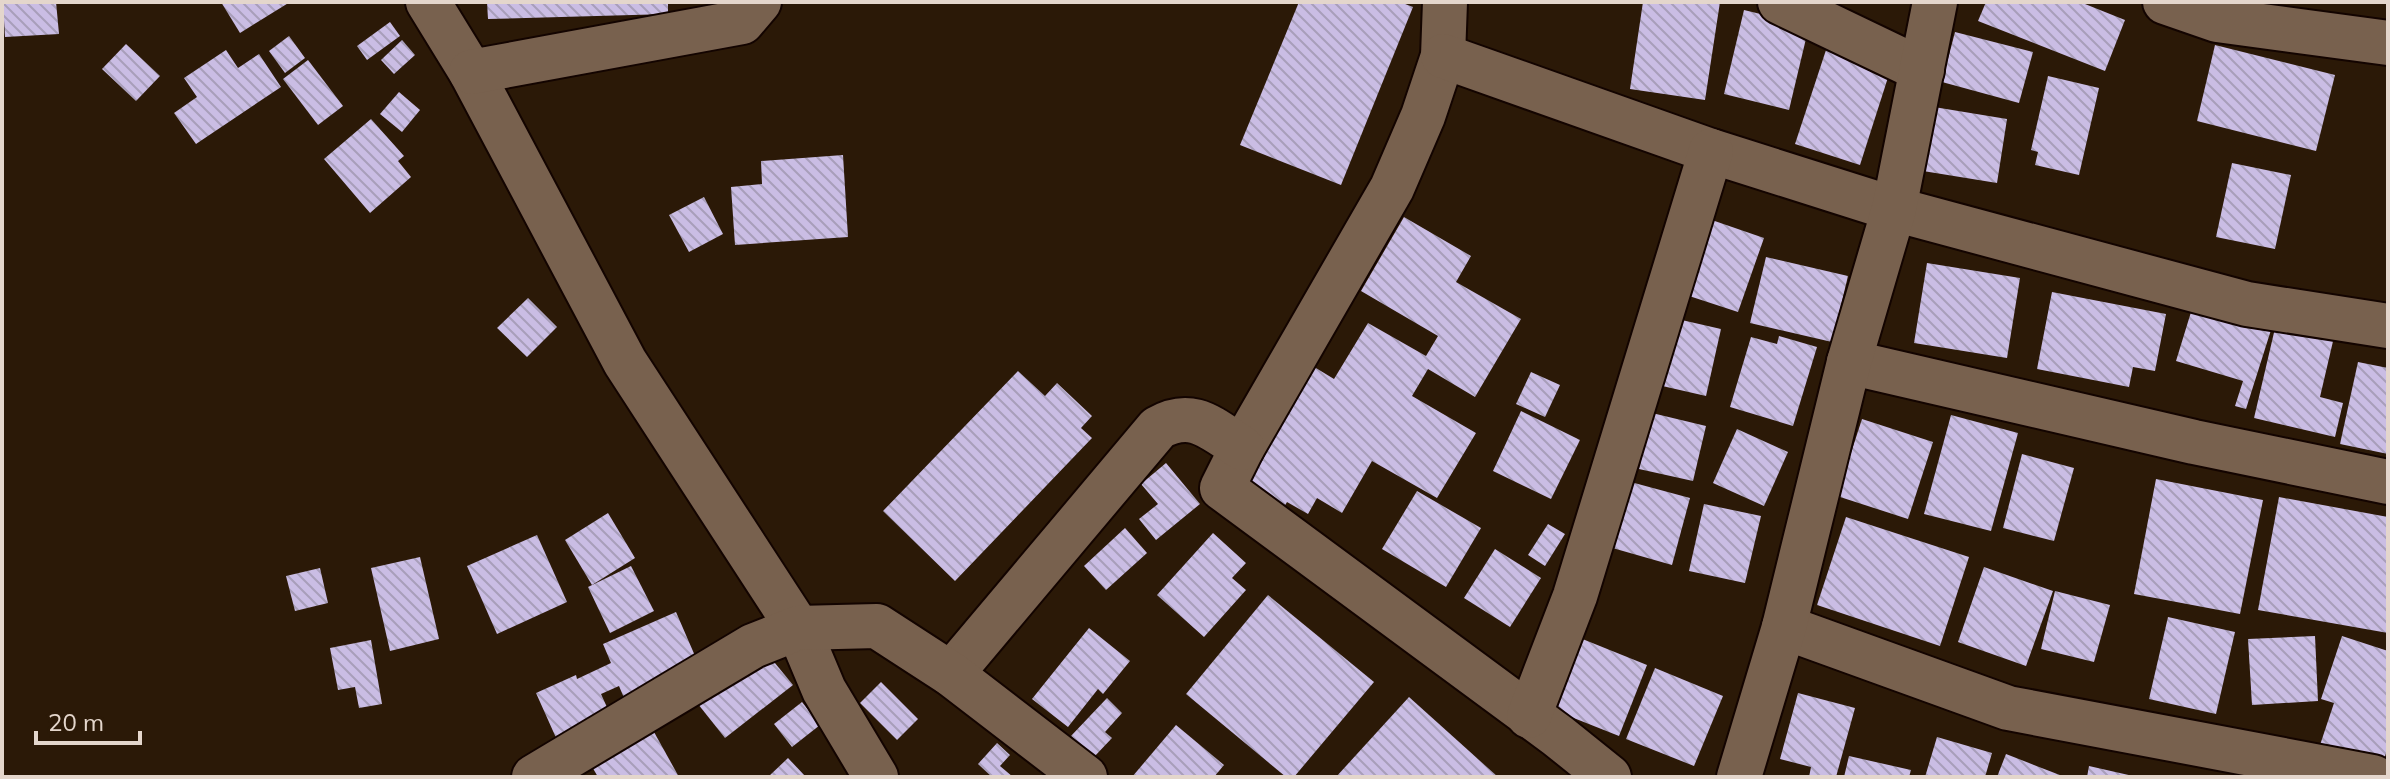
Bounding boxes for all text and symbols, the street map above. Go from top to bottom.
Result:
scale bar [36,695,140,745]
text: 20 m [48,707,104,737]

